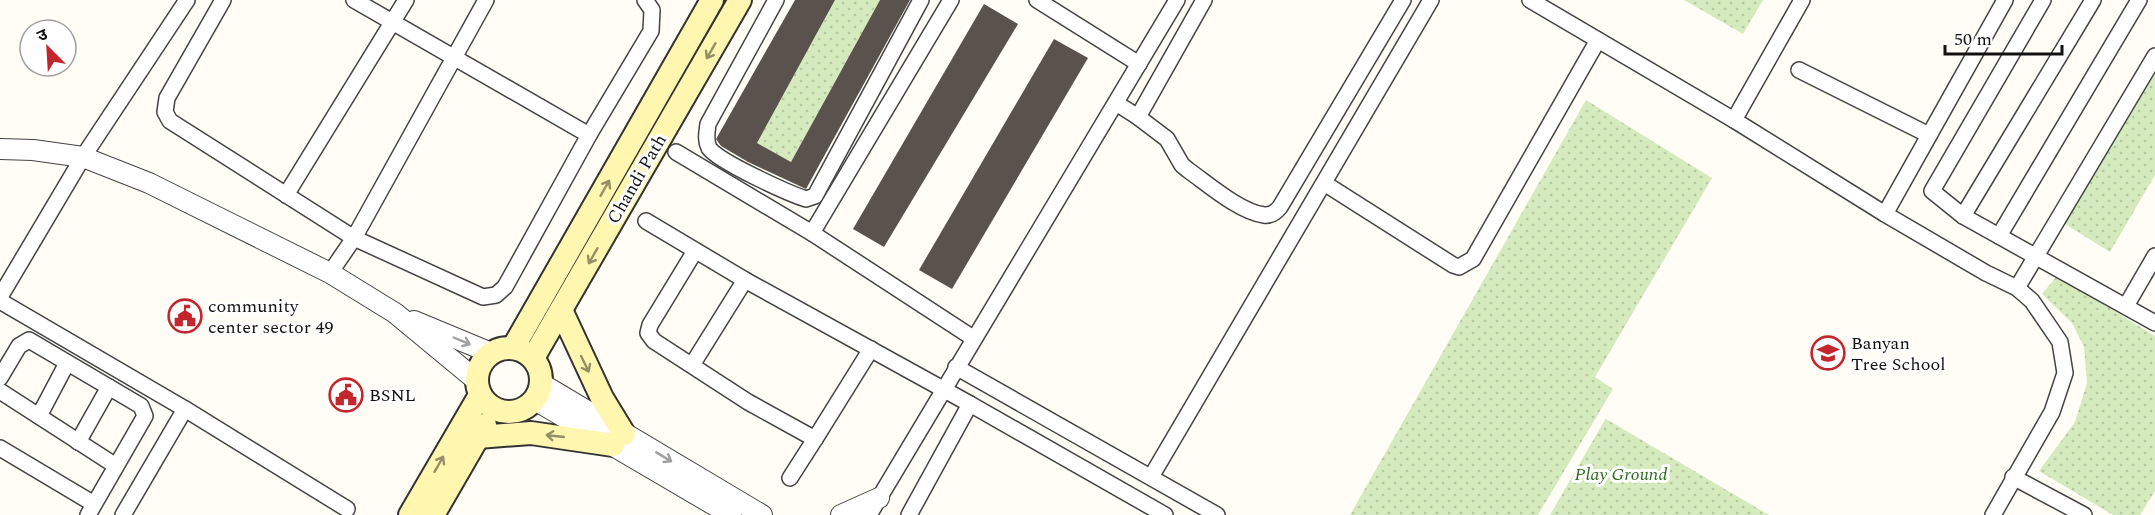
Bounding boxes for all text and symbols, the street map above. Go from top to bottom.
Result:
north arrow [18,18,78,78]
scale bar [1945,18,2062,56]
text: उ [33,22,52,48]
text: 50 m [1954,26,1992,53]
one-way arrow [705,42,717,59]
street label: Chandi Path [600,129,674,229]
one-way arrow [599,180,611,197]
one-way arrow [586,247,598,264]
place label: community center sector 49 [208,293,333,341]
public building icon: community center sector 49 [167,298,203,334]
place label: Banyan Tree School [1851,330,1946,378]
school or university icon: Banyan Tree School [1810,335,1846,371]
one-way arrow [453,336,471,347]
one-way arrow [580,354,592,372]
public building icon: BSNL [328,377,364,413]
place label: BSNL [369,382,416,409]
one-way arrow [546,430,566,441]
one-way arrow [655,452,672,464]
one-way arrow [434,456,446,473]
park label: Play Ground [1575,461,1667,488]

